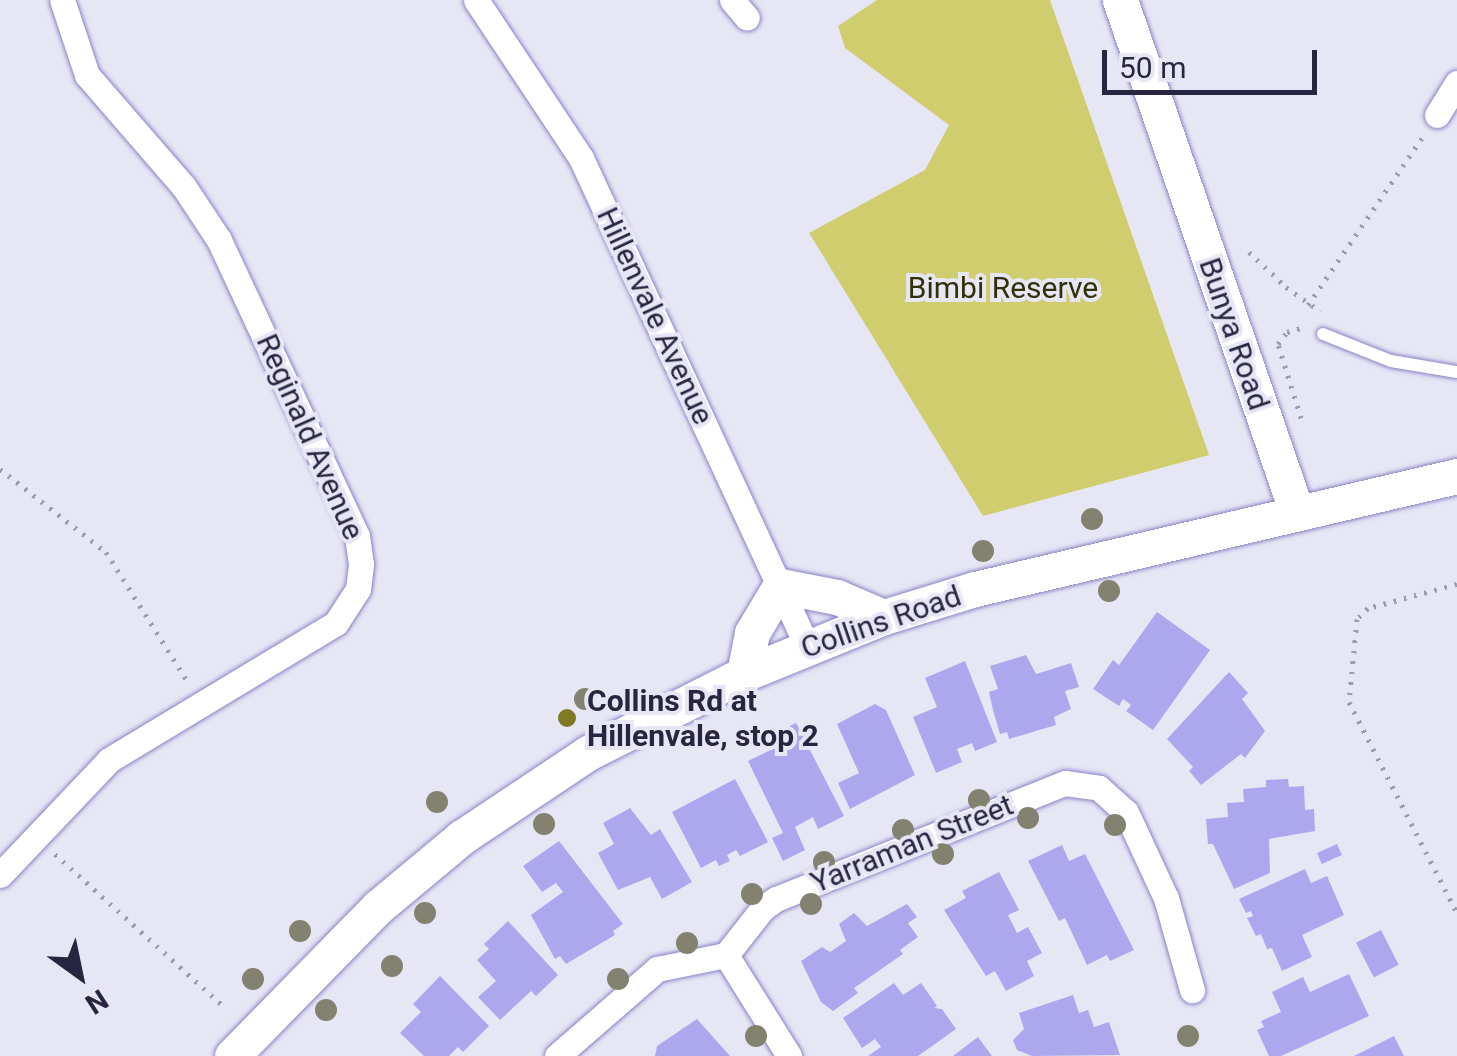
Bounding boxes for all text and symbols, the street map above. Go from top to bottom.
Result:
scale bar [1107,30,1322,92]
text: 50 m [1119,50,1186,85]
street label: Hillenvale Avenue [589,202,721,430]
street label: Bunya Road [1191,253,1277,415]
park label: Bimbi Reserve [908,270,1098,306]
street label: Reginald Avenue [249,329,371,545]
street label: Collins Road [796,578,966,666]
place label: Collins Rd at Hillenvale, stop 2 [587,683,819,754]
marker: Collins Rd at Hillenvale, stop 2 [556,707,578,729]
street label: Yarraman Street [806,787,1018,901]
north arrow [30,926,130,1026]
text: N [79,982,114,1021]

